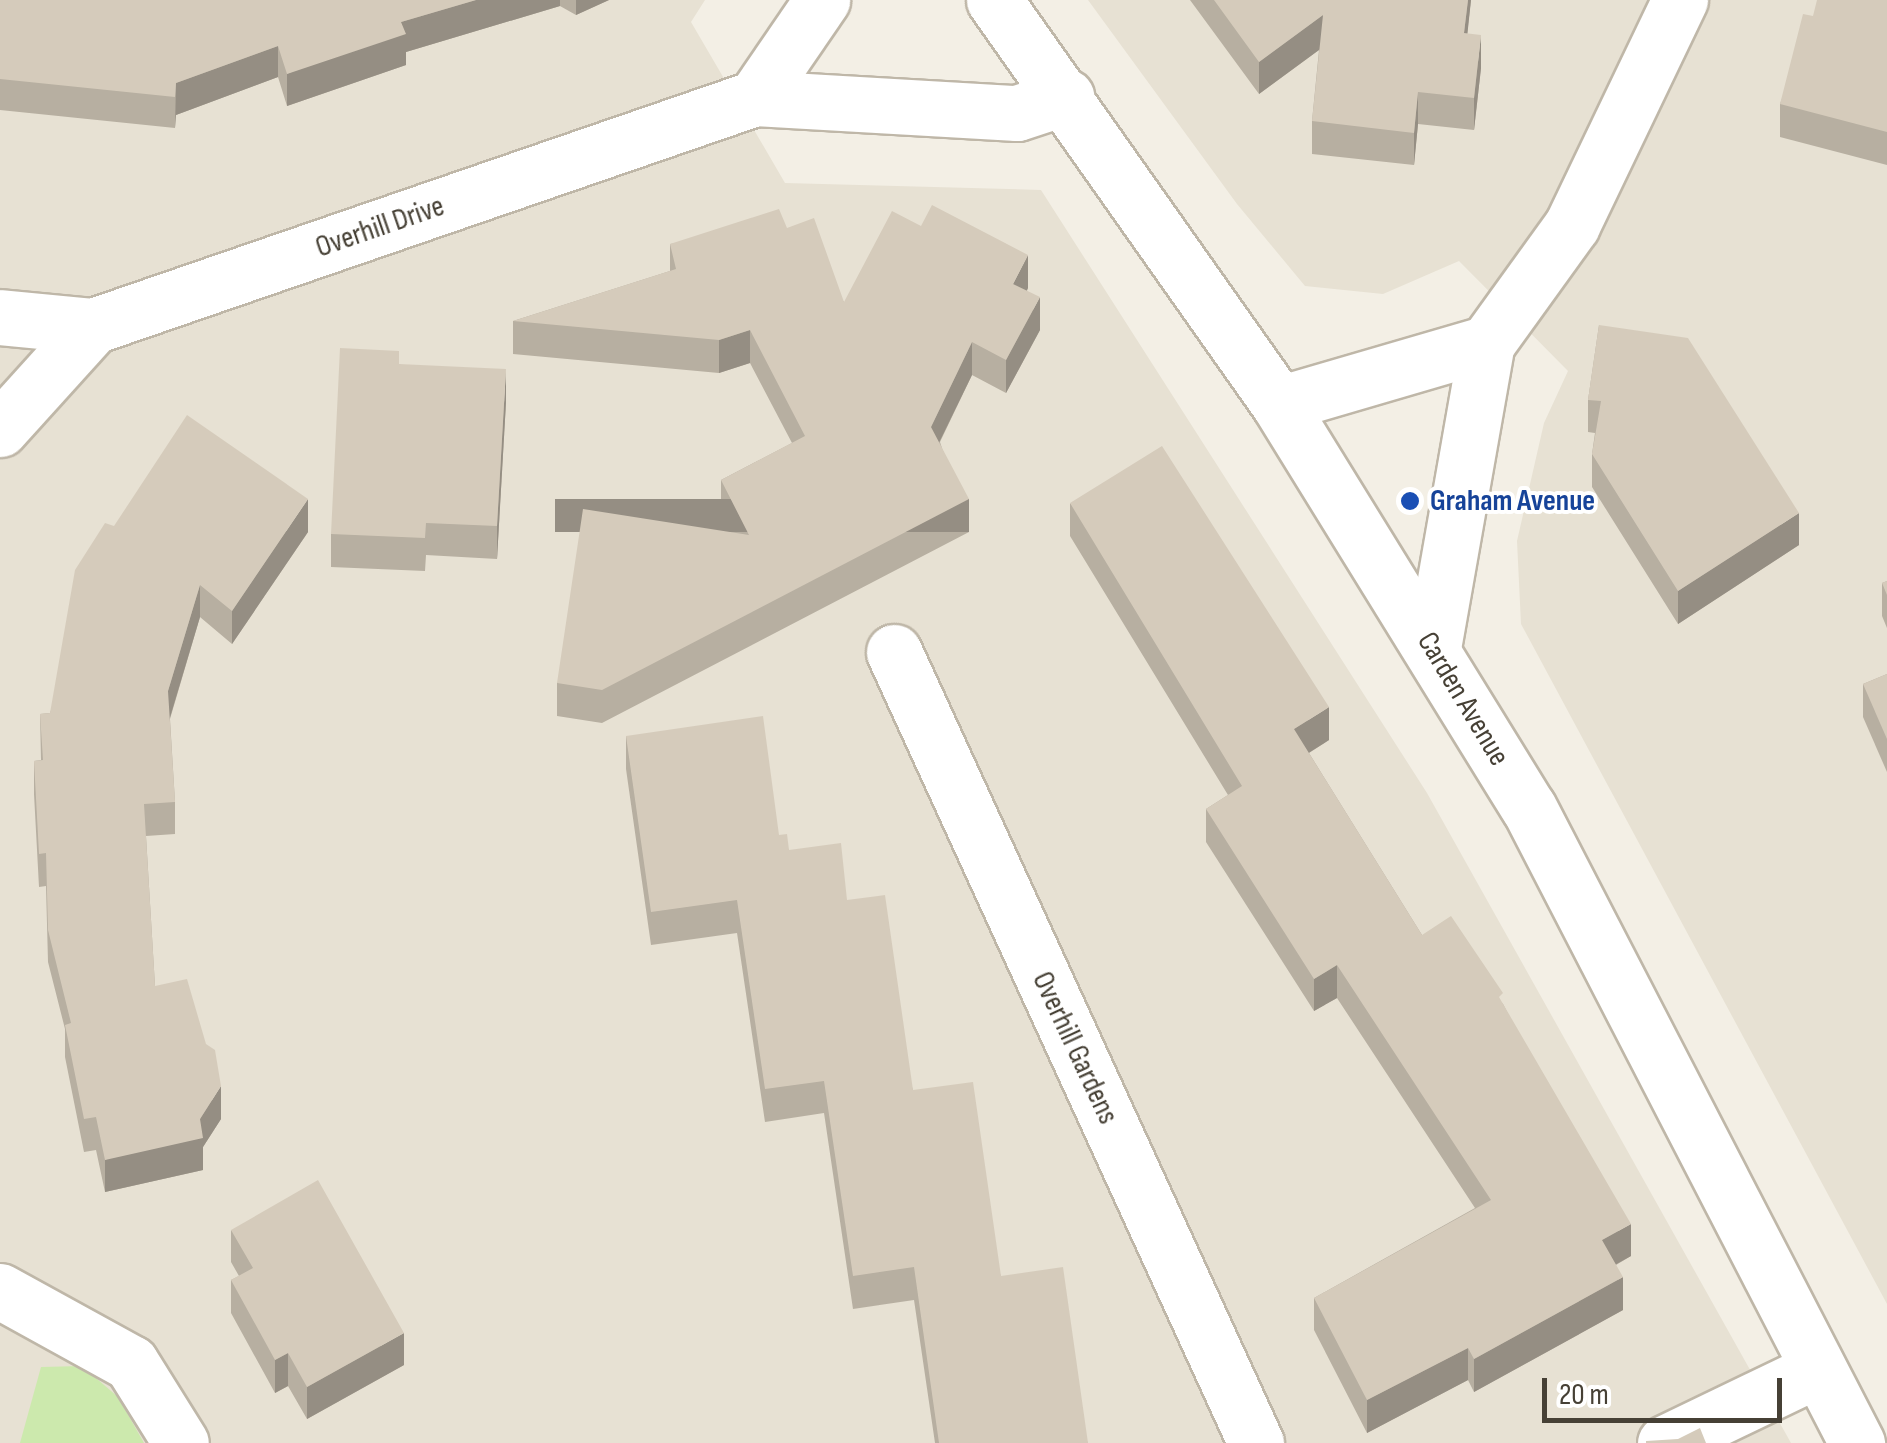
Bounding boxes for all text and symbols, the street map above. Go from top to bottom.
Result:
street label: Overhill Drive [311,188,449,266]
place label: Graham Avenue [1430,483,1595,519]
marker: Graham Avenue [1399,490,1421,512]
street label: Carden Avenue [1409,626,1517,772]
street label: Overhill Gardens [1024,966,1126,1130]
scale bar [1547,1358,1787,1420]
text: 20 m [1559,1377,1609,1413]

